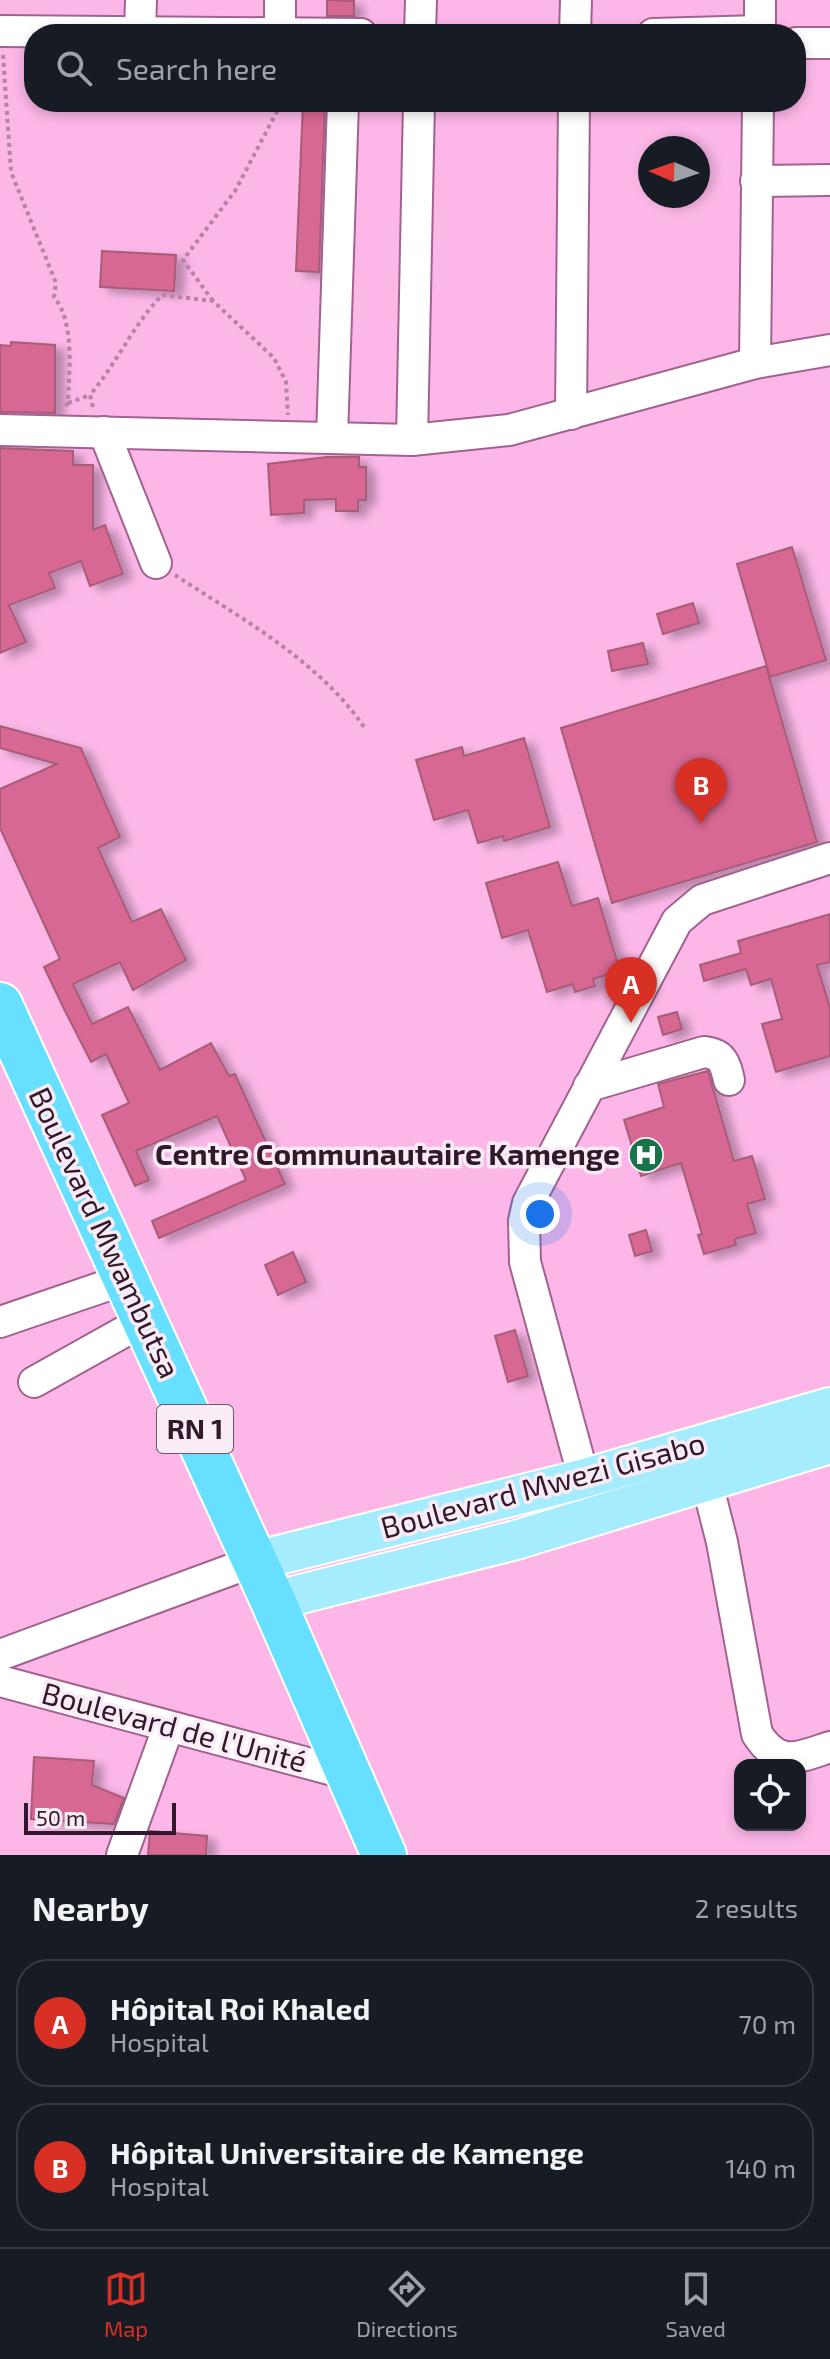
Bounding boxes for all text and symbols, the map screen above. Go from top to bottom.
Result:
search box [24,24,806,112]
icon: search [52,46,96,90]
text: Search here [116,50,277,86]
north arrow [638,136,710,208]
pin: B [675,758,727,824]
pin: A [605,957,657,1023]
street label: Boulevard Mwambutsa [23,1081,189,1383]
place label: Centre Communautaire Kamenge [155,1135,620,1171]
hospital icon: Centre Communautaire Kamenge [627,1136,665,1174]
your location [520,1194,560,1234]
road number: RN 1 [157,1405,233,1453]
street label: Boulevard Mwezi Gisabo [376,1423,709,1545]
street label: Boulevard de l'Unité [38,1673,311,1779]
map controls [734,1759,806,1831]
button: locate [734,1759,806,1831]
scale bar [24,1799,176,1835]
text: 50 m [36,1804,85,1830]
text: Nearby [32,1887,149,1928]
text: 2 results [695,1892,798,1923]
text: Hôpital Roi Khaled [110,1990,370,2026]
text: A [52,2008,68,2039]
text: 70 m [738,2008,796,2039]
text: Hospital [110,2026,209,2057]
text: Hôpital Universitaire de Kamenge [110,2134,584,2170]
text: B [52,2152,68,2183]
text: 140 m [725,2152,796,2183]
text: Hospital [110,2170,209,2201]
tab: Map [104,2267,148,2341]
tab: Directions [356,2267,458,2341]
tab: Saved [666,2267,726,2341]

